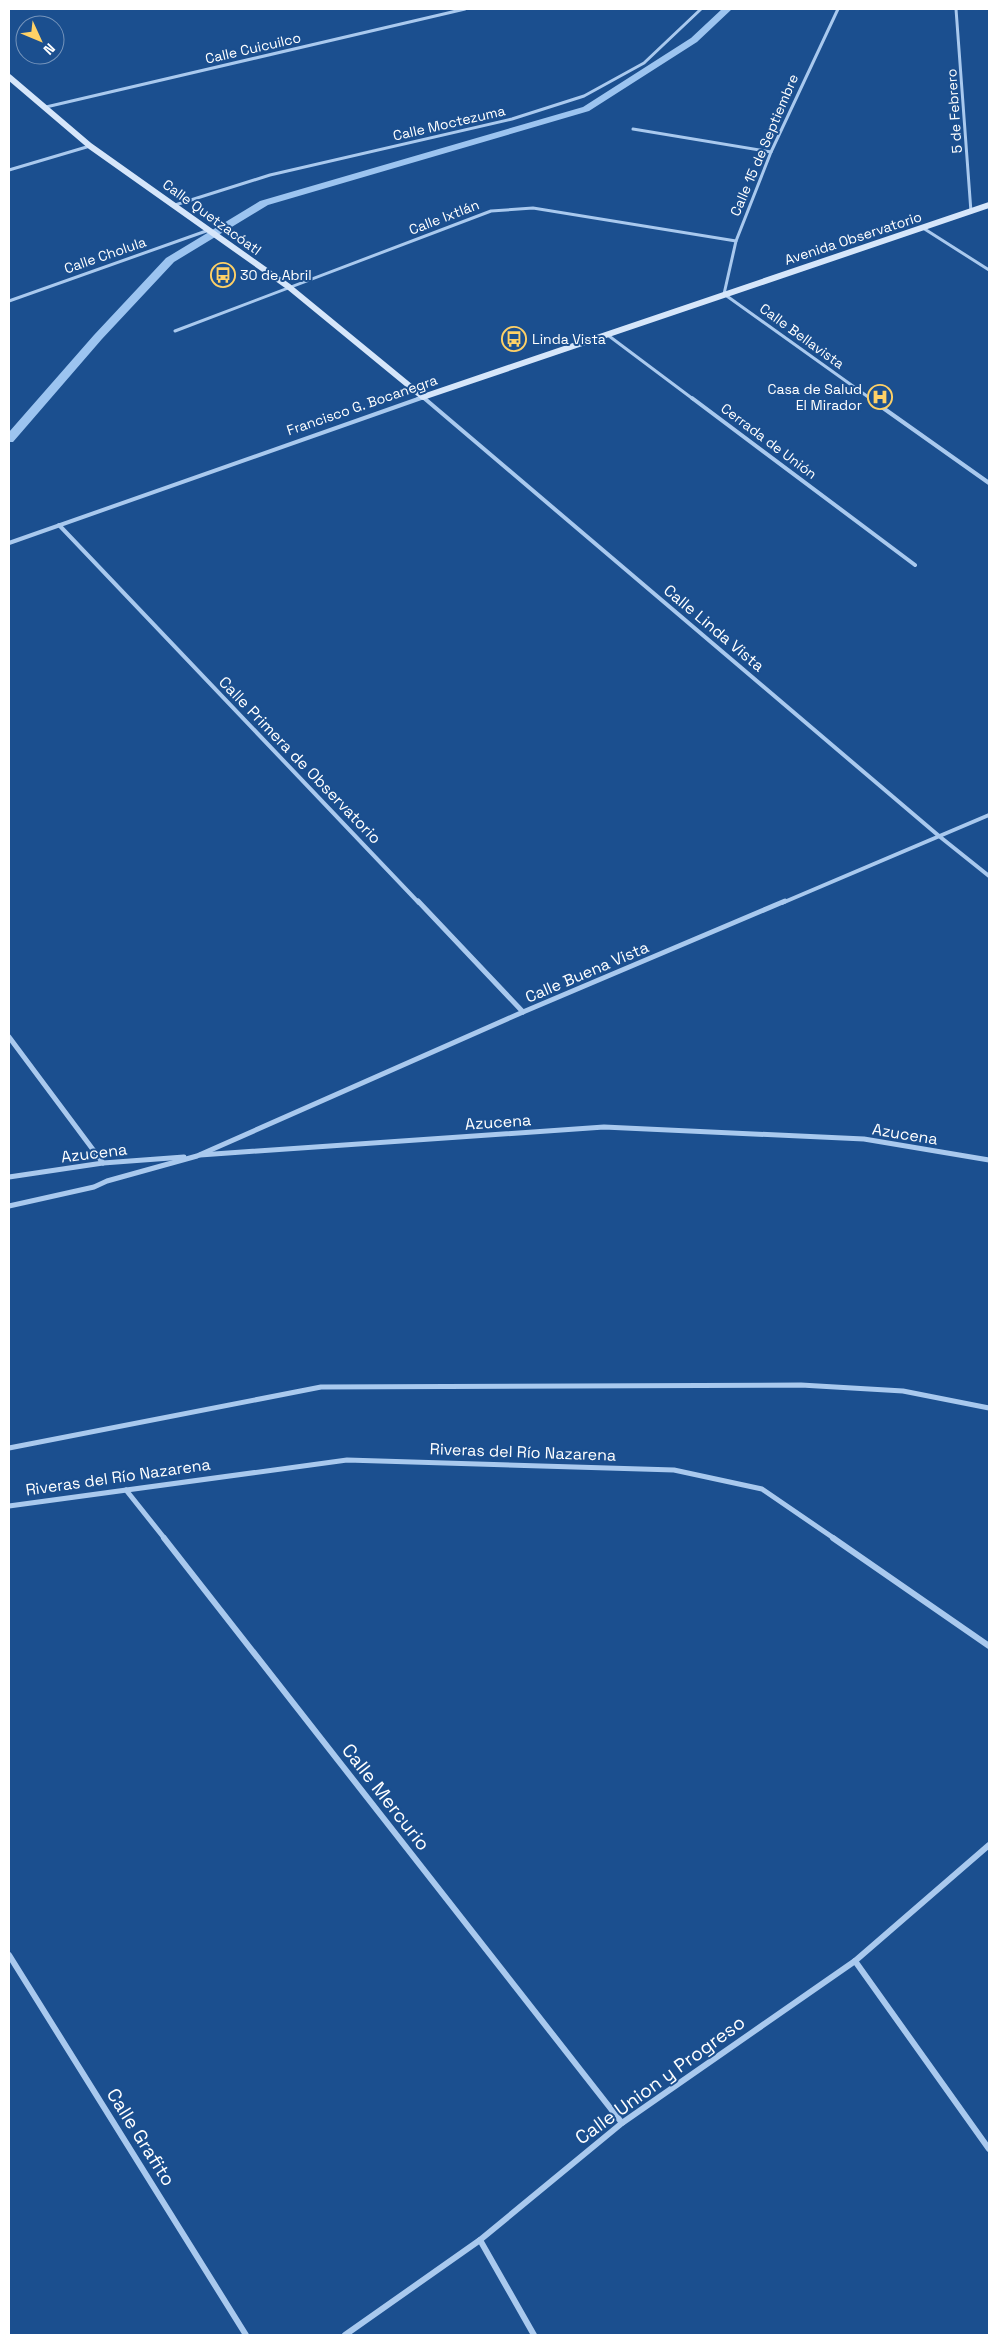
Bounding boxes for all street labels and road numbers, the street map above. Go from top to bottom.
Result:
street label: Calle Cuicuilco [203,28,303,68]
street label: 5 de Febrero [942,68,966,154]
street label: Calle 15 de Septiembre [726,71,802,219]
street label: Calle Moctezuma [391,101,507,145]
street label: Calle Quetzacóatl [159,175,265,259]
street label: Calle Ixtlán [406,195,482,239]
street label: Avenida Observatorio [782,207,924,269]
street label: Calle Cholula [62,233,148,277]
street label: Calle Bellavista [756,299,848,373]
street label: Francisco G. Bocanegra [284,371,440,439]
street label: Cerrada de Unión [717,399,821,483]
street label: Calle Linda Vista [659,580,769,676]
street label: Calle Primera de Observatorio [214,672,386,848]
street label: Calle Buena Vista [522,937,652,1007]
street label: Azucena [464,1109,532,1135]
street label: Azucena [871,1118,939,1150]
street label: Azucena [60,1139,128,1167]
street label: Riveras del Río Nazarena [429,1438,617,1466]
street label: Riveras del Río Nazarena [24,1454,212,1500]
street label: Calle Mercurio [336,1738,436,1856]
street label: Calle Union y Progreso [570,2010,750,2150]
street label: Calle Grafito [101,2083,181,2191]

